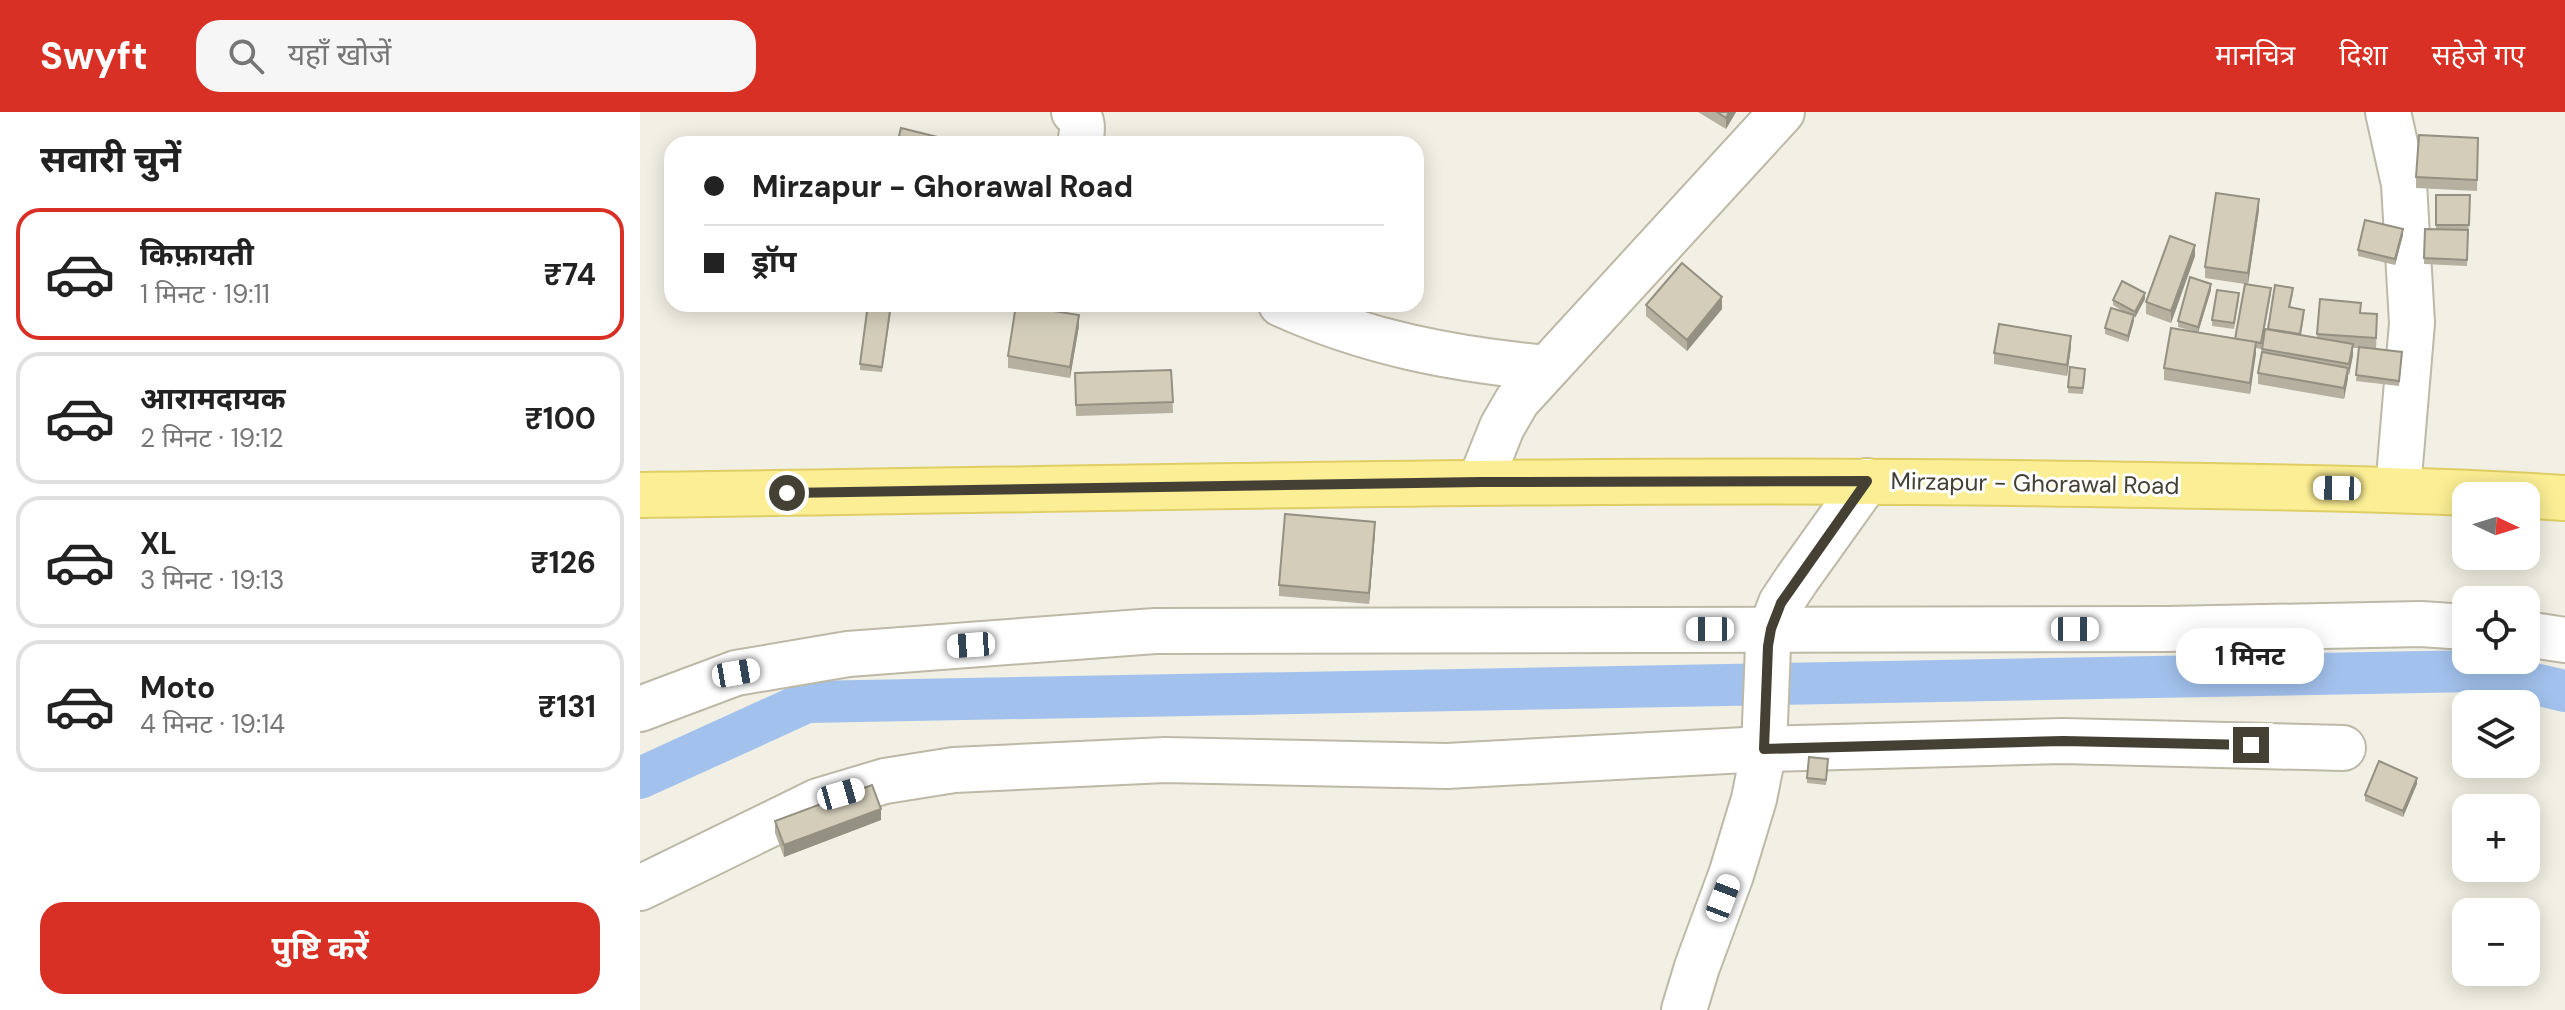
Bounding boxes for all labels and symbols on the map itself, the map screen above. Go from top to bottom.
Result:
street label: Mirzapur - Ghorawal Road [1890,465,2180,501]
route start [769,475,805,511]
car [2313,476,2361,500]
north arrow [2452,482,2540,570]
car [1686,617,1734,641]
car [2051,617,2099,641]
callout: 1 मिनट [2177,629,2325,685]
car [946,631,996,659]
car [710,657,762,689]
route end [2233,727,2269,763]
car [815,776,867,812]
car [1703,871,1743,925]

